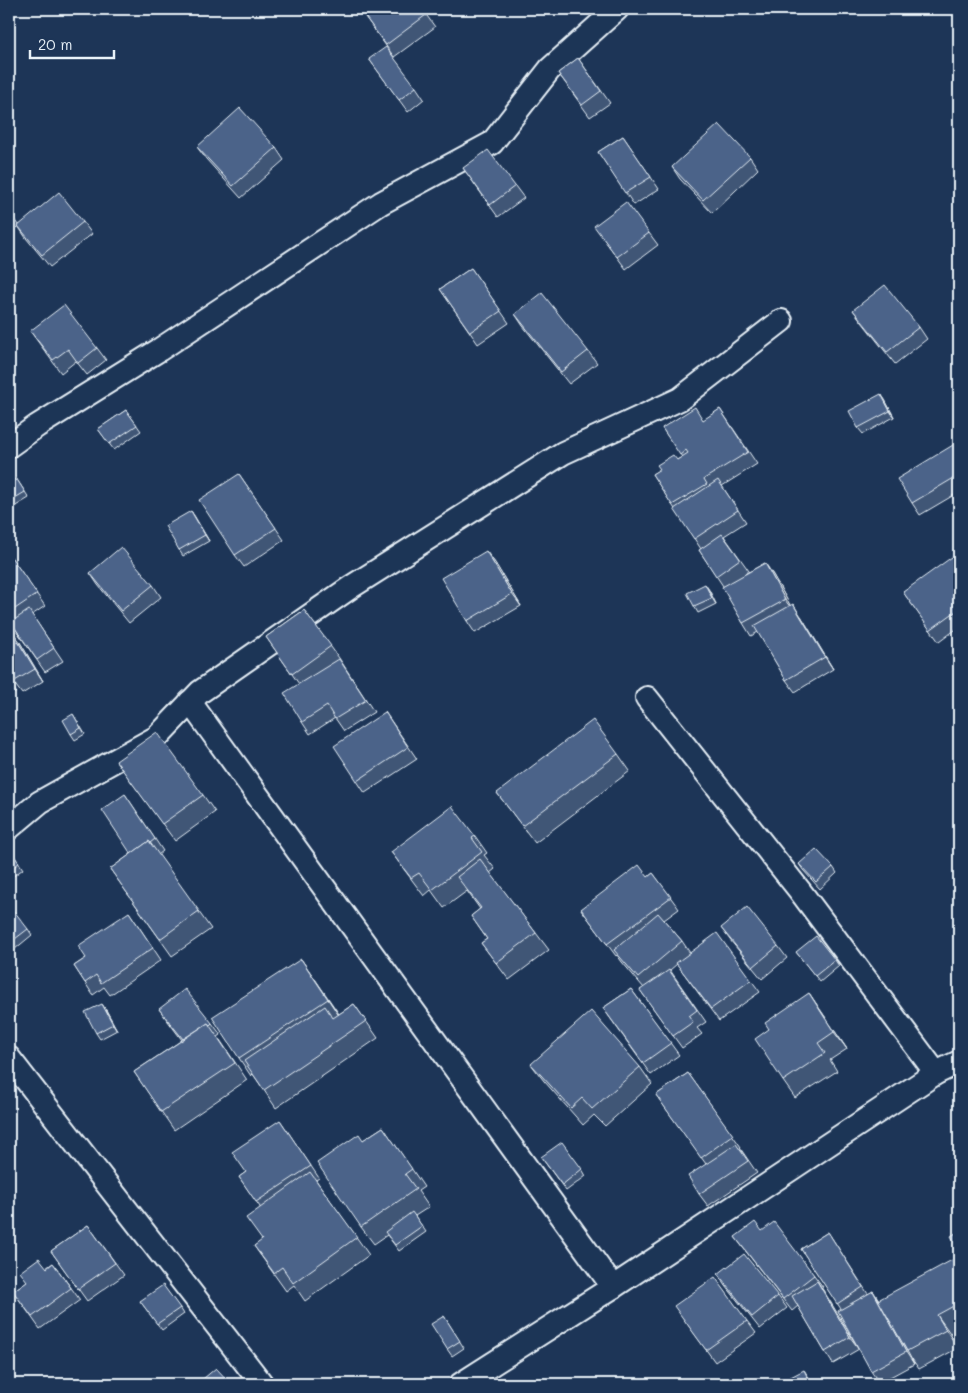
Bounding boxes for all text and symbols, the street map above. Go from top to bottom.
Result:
scale bar [30,28,114,60]
text: 20 m [38,34,72,54]

